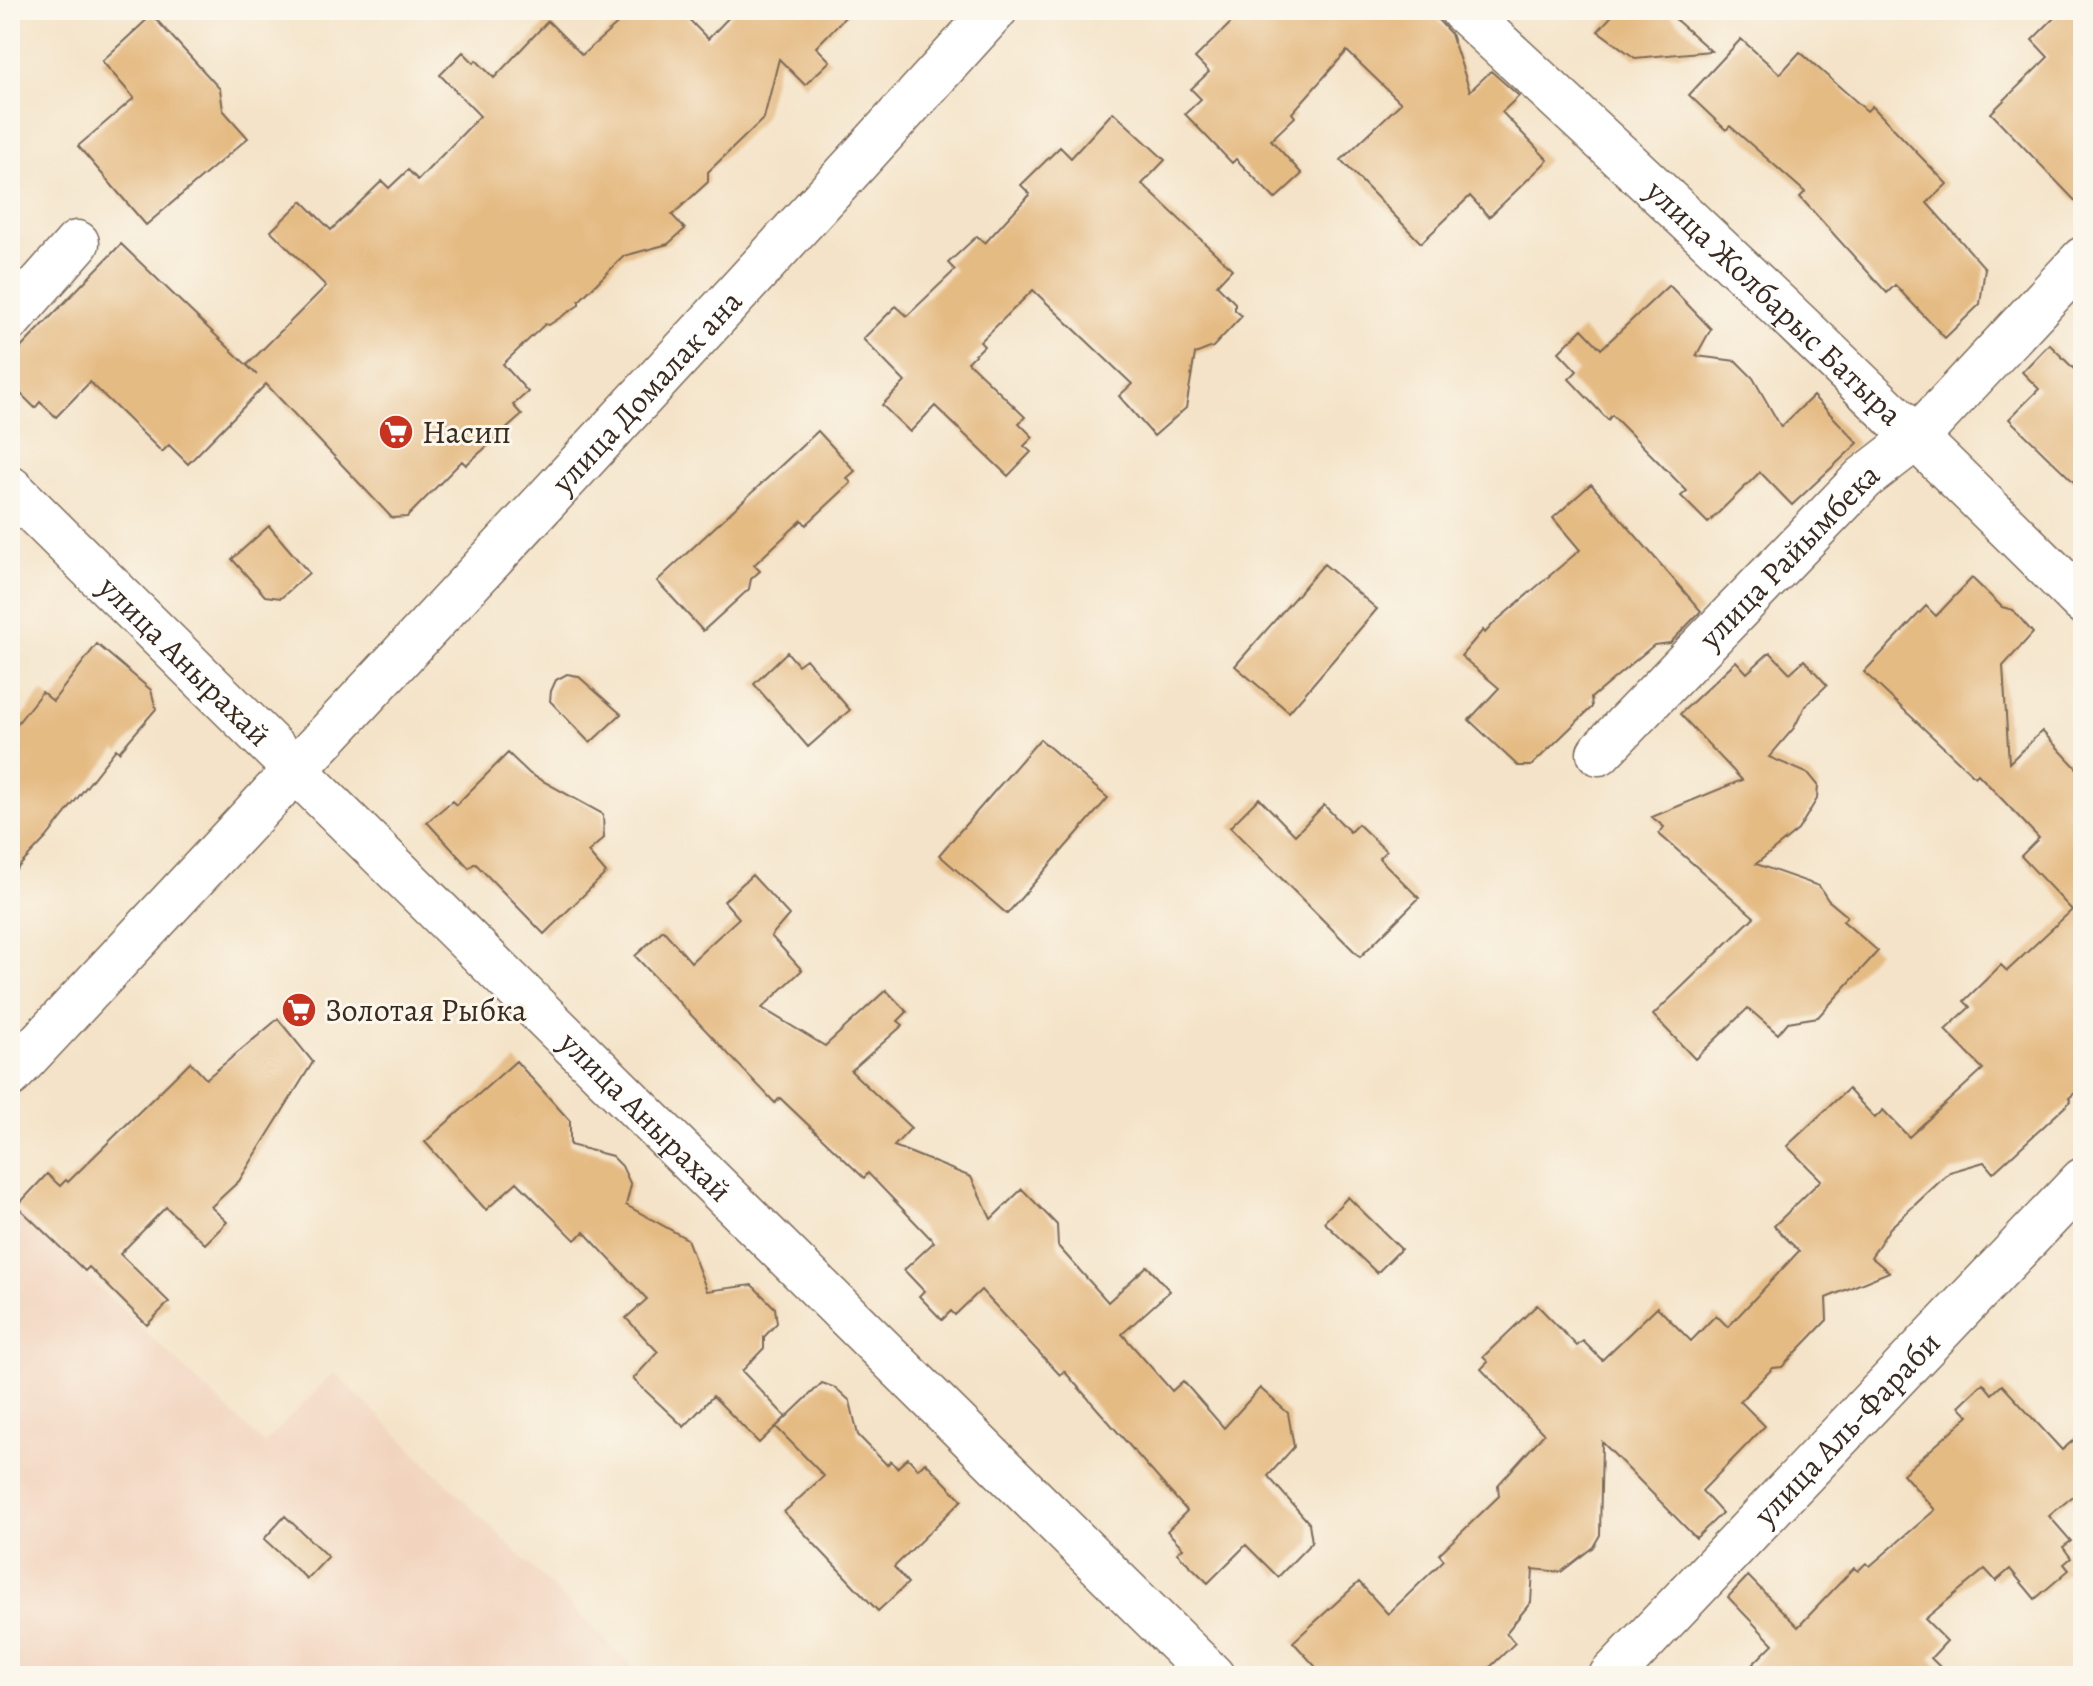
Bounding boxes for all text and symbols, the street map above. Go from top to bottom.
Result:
street label: улица Жолбарыс Батыра [1636,169,1913,436]
street label: улица Домалак ана [541,280,752,504]
place label: Насип [422,410,511,454]
supermarket icon: Насип [377,413,415,451]
street label: улица Райымбека [1688,452,1889,659]
street label: улица Анырахай [88,565,281,756]
place label: Золотая Рыбка [325,988,527,1032]
supermarket icon: Золотая Рыбка [280,991,318,1029]
street label: улица Анырахай [549,1021,742,1212]
street label: улица Аль-Фараби [1743,1321,1950,1536]

